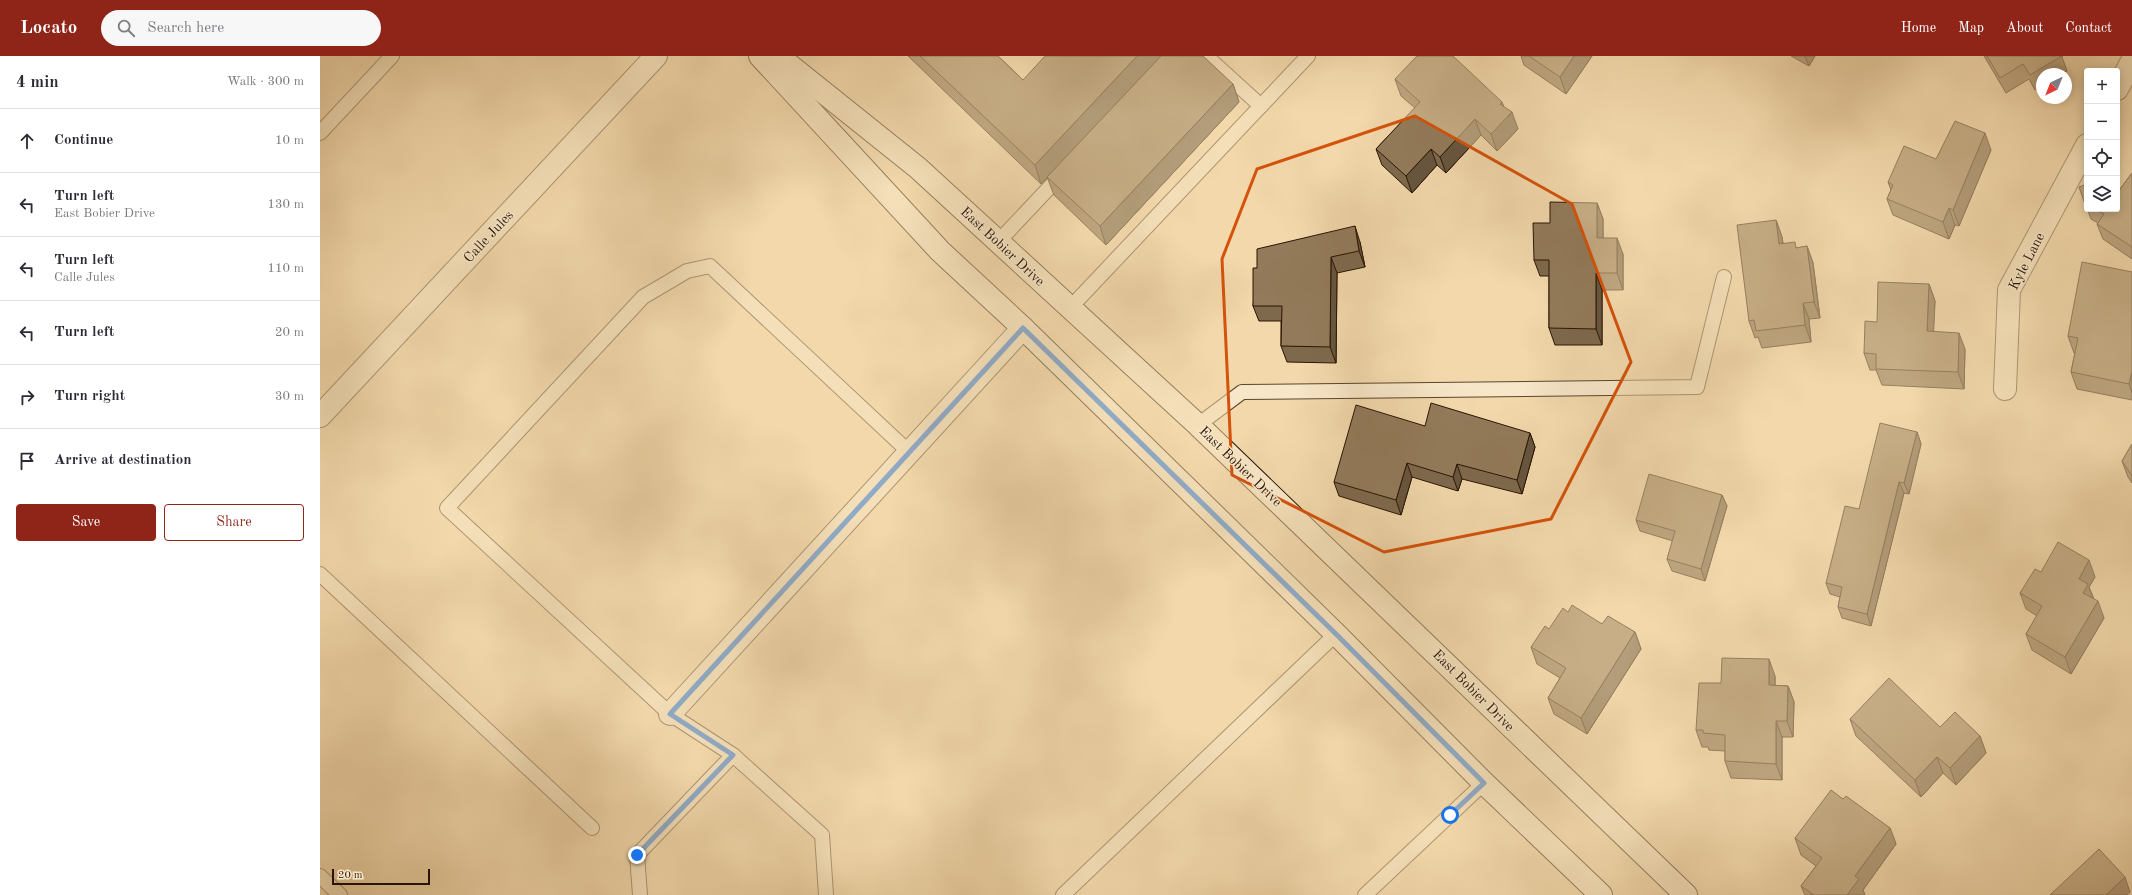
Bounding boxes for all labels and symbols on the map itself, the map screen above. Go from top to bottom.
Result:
north arrow [2036,68,2072,104]
street label: East Bobier Drive [958,205,1047,289]
street label: Calle Jules [461,208,516,265]
street label: Kyle Lane [2006,230,2047,292]
street label: East Bobier Drive [1196,424,1284,510]
street label: East Bobier Drive [1430,647,1517,734]
route start [1441,806,1459,824]
route end [628,846,646,864]
scale bar [332,867,430,886]

